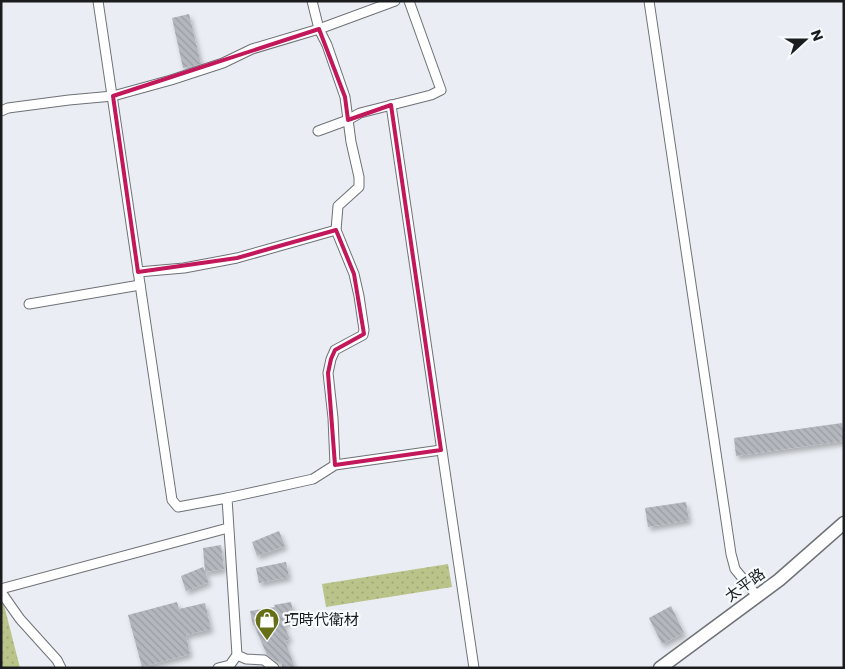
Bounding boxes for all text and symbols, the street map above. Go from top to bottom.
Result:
north arrow [780,15,830,65]
text: N [806,27,828,44]
street label: 太平路 [720,563,769,606]
shop icon: 巧時代衛材 [254,607,280,641]
place label: 巧時代衛材 [284,609,359,630]

